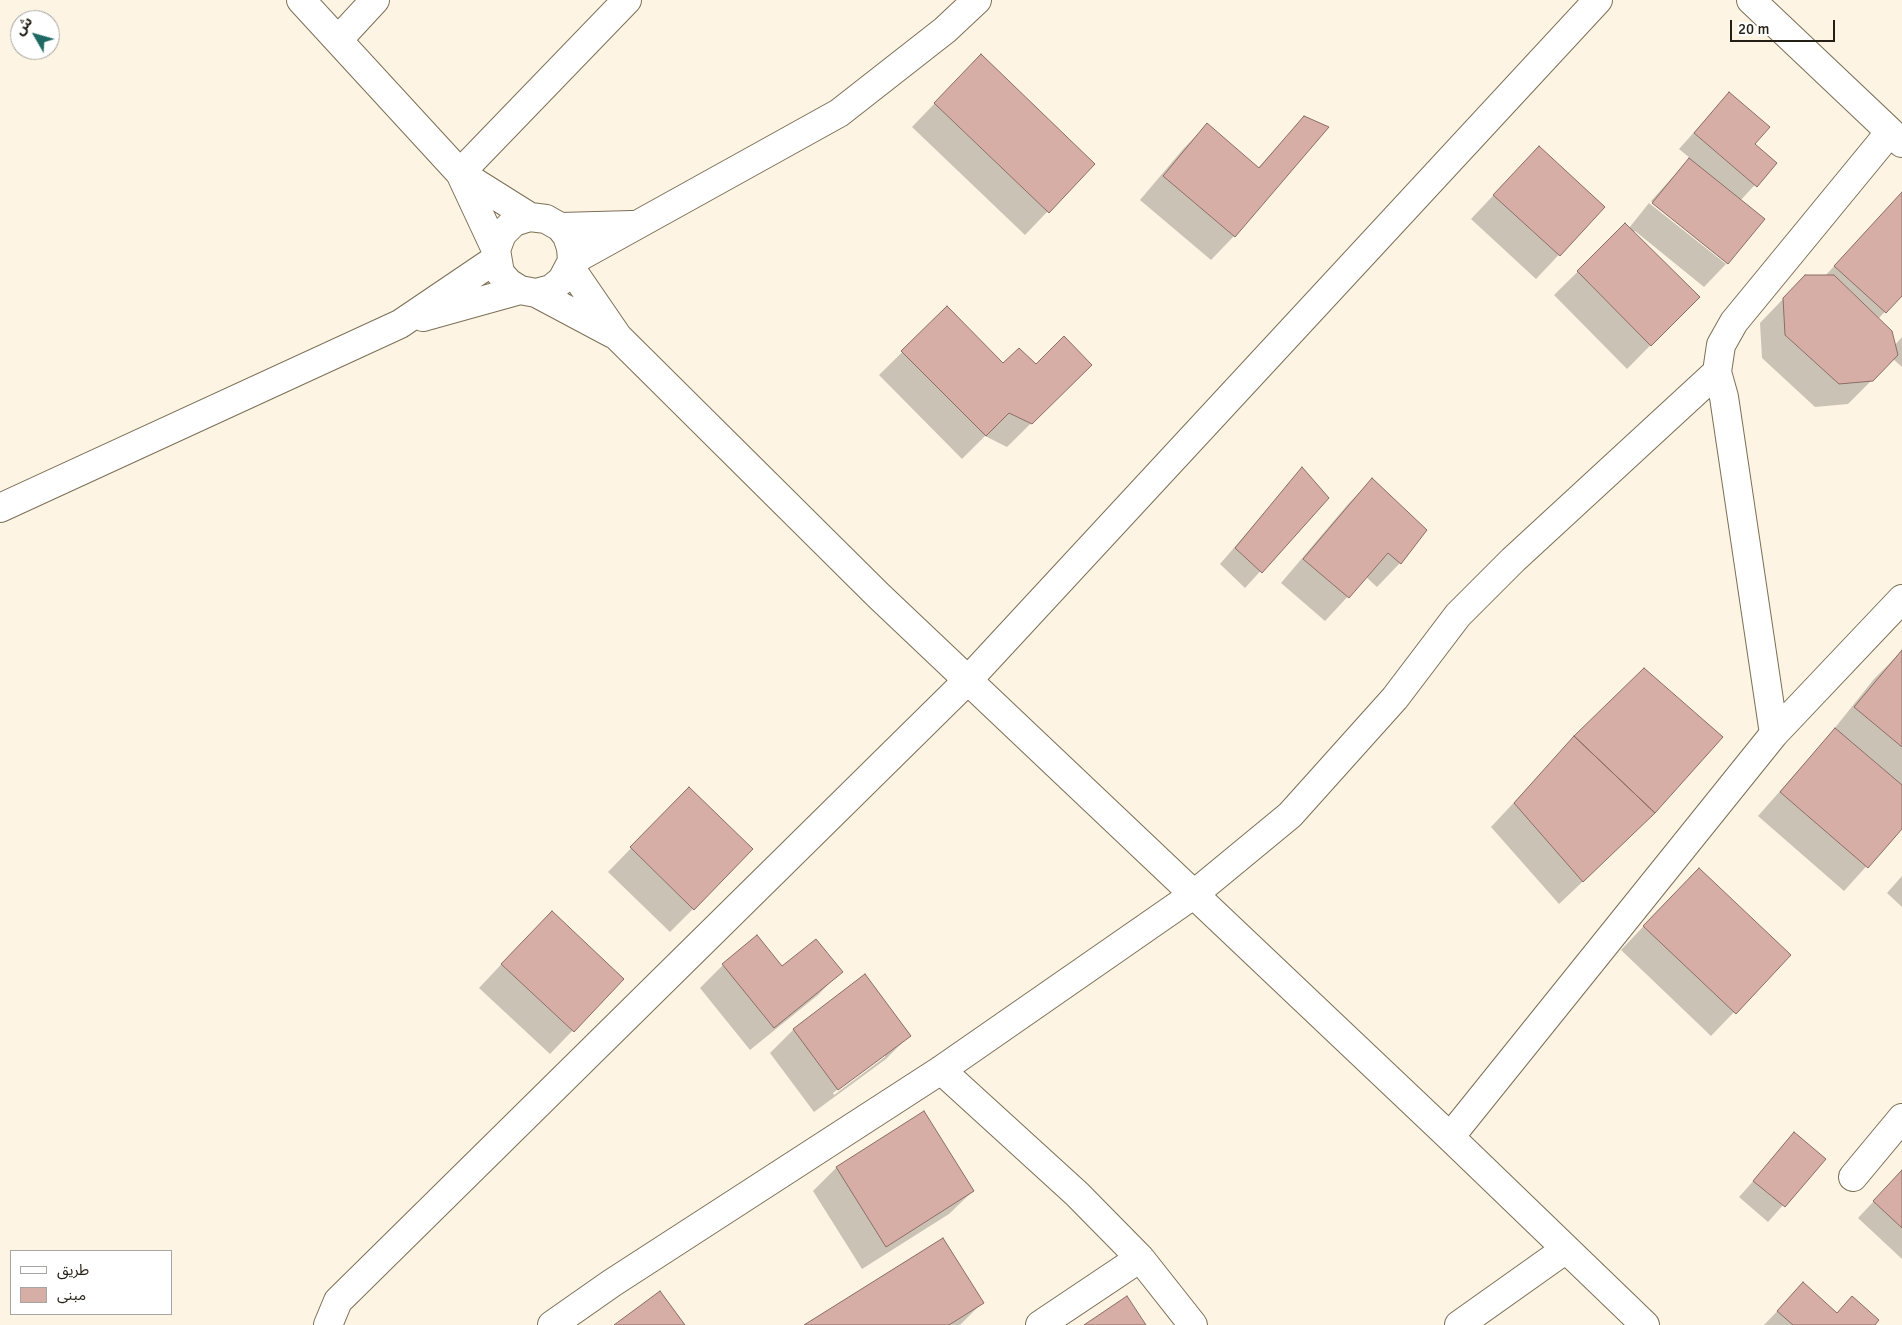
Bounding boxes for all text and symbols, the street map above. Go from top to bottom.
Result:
north arrow [10,10,60,60]
scale bar [1732,10,1837,42]
text: ش [11,13,36,39]
text: 20 m [1738,20,1769,38]
legend [10,1250,172,1315]
text: طريق [57,1261,89,1279]
text: مبنى [57,1286,86,1304]

